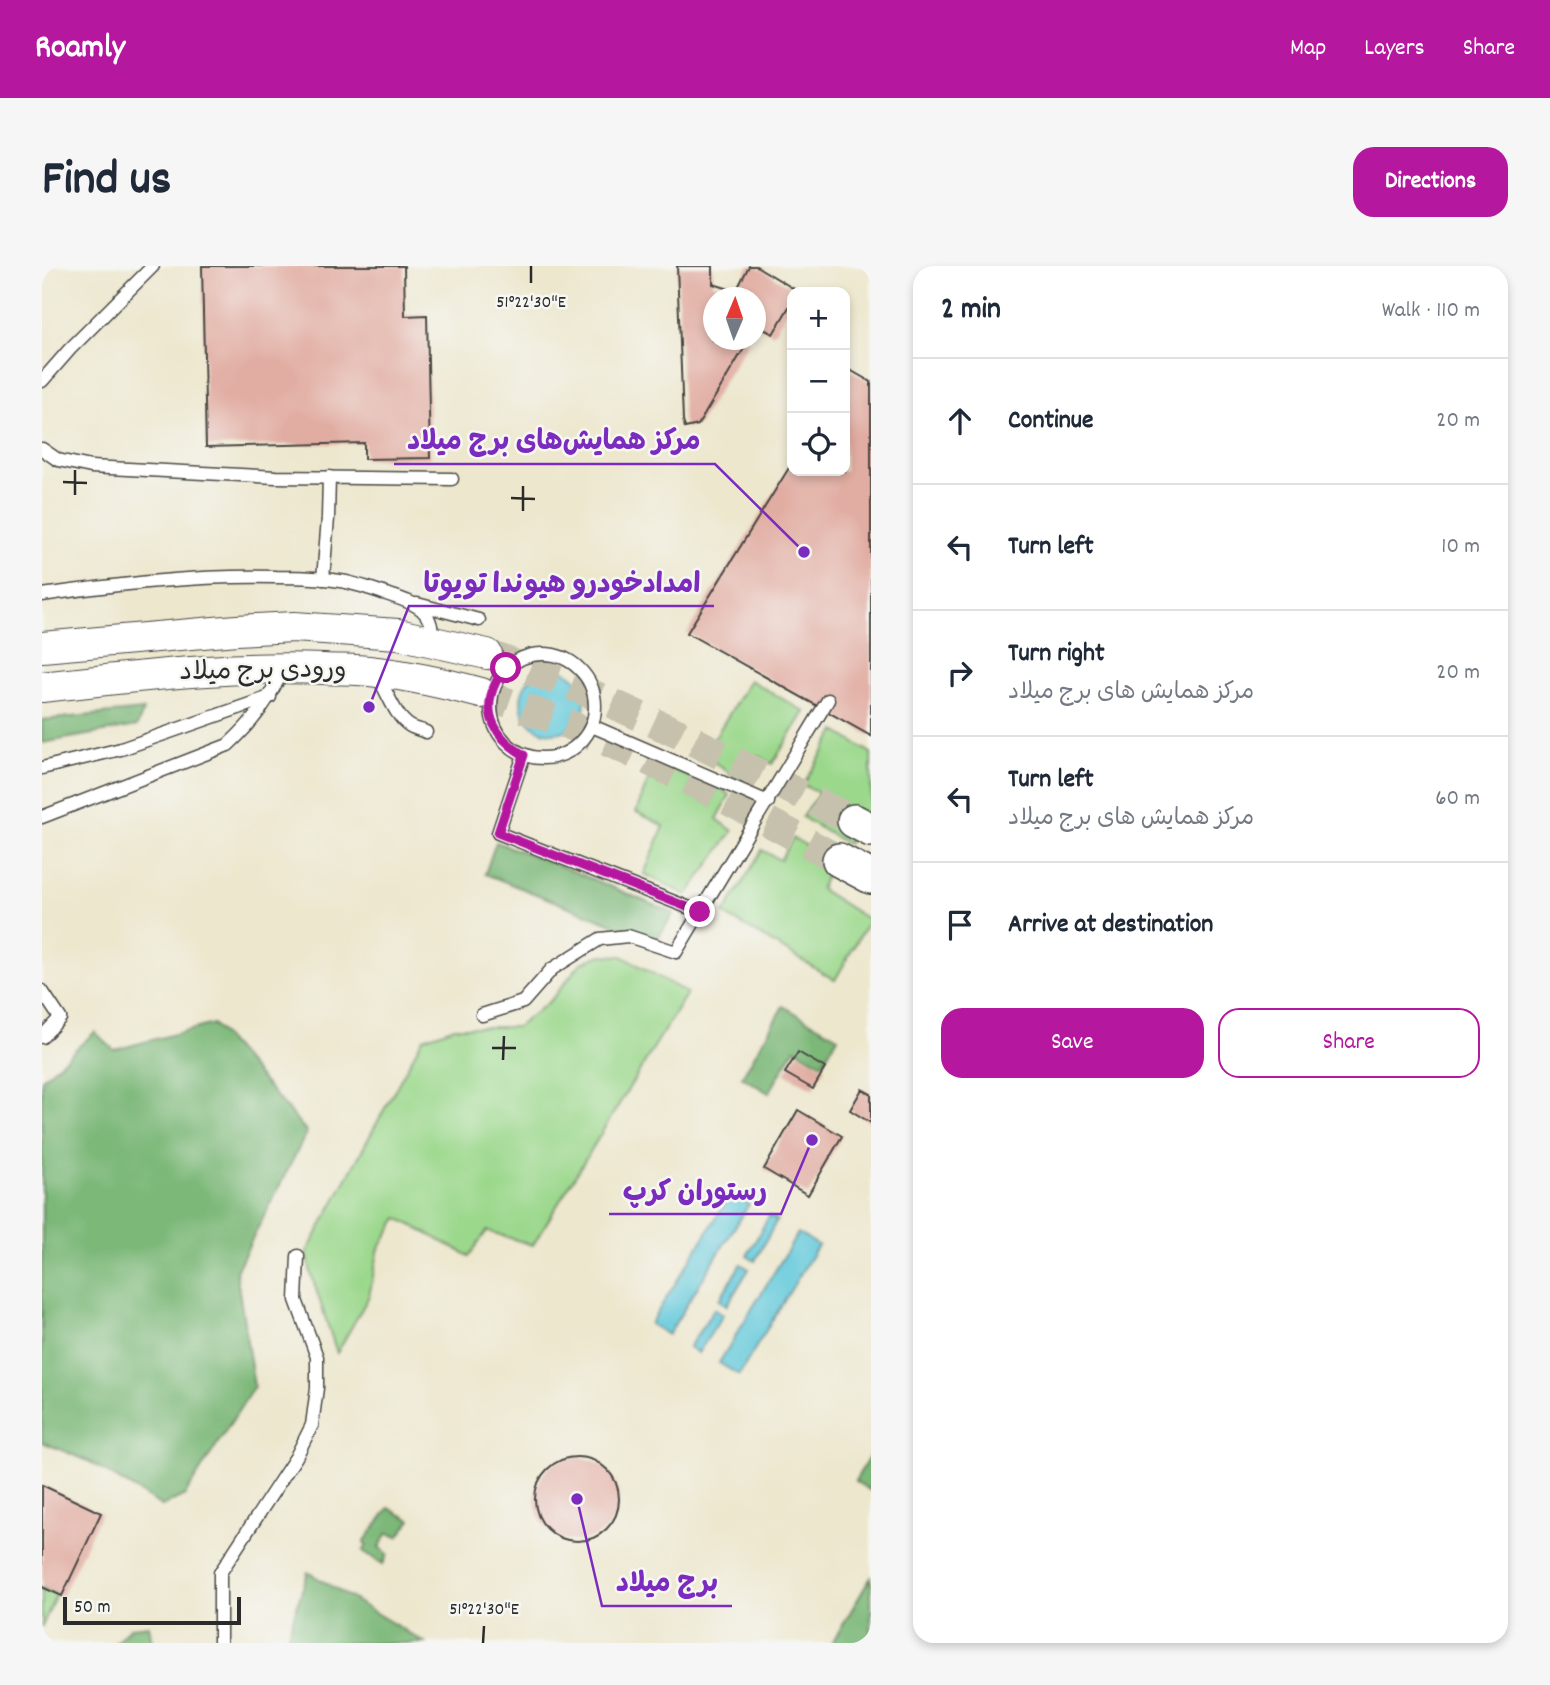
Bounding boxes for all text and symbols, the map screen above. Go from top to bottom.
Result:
text: Roamly [35,26,125,73]
text: Map [1290,32,1326,66]
text: Layers [1364,32,1425,66]
text: Share [1463,32,1515,66]
text: Find us [42,147,171,217]
button: Directions [1353,147,1508,217]
north arrow [703,287,766,350]
map controls [787,287,850,476]
button: + [787,287,850,350]
text: 2 min [941,290,1001,333]
text: 51°22'30"E [496,291,566,316]
text: Walk · 110 m [1382,295,1480,328]
button: − [787,350,850,413]
icon: ahead [941,402,979,440]
text: Continue [1008,403,1093,440]
text: 20 m [1436,405,1480,438]
button: locate [787,413,850,476]
callout: مرکز همایش‌های برج میلاد [394,415,715,464]
text: مرکز همایش‌های برج میلاد [407,424,701,464]
icon: left [941,528,979,566]
text: Turn left [1008,529,1094,566]
text: 10 m [1441,531,1480,564]
callout: امدادخودرو هیوندا تویوتا [409,557,714,606]
text: امدادخودرو هیوندا تویوتا [424,567,700,607]
text: Turn right [1008,636,1105,673]
street label: ورودی برج میلاد [179,652,347,692]
route start [490,652,521,683]
icon: right [941,654,979,692]
text: 20 m [1436,657,1480,690]
text: مرکز همایش های برج میلاد [1008,677,1254,710]
text: Turn left [1008,762,1094,799]
icon: left [941,780,979,818]
text: 60 m [1435,783,1480,816]
text: مرکز همایش های برج میلاد [1008,803,1254,836]
route end [684,896,715,927]
icon: arrive [941,906,979,944]
text: Arrive at destination [1008,907,1213,944]
button: Save [941,1008,1204,1078]
button: Share [1218,1008,1480,1078]
callout: رستوران کرپ [609,1165,781,1214]
text: رستوران کرپ [623,1175,767,1215]
callout: برج میلاد [602,1557,732,1606]
text: برج میلاد [616,1566,718,1606]
scale bar [63,1594,242,1626]
text: 50 m [74,1595,111,1622]
text: 51°22'30"E [449,1598,519,1623]

